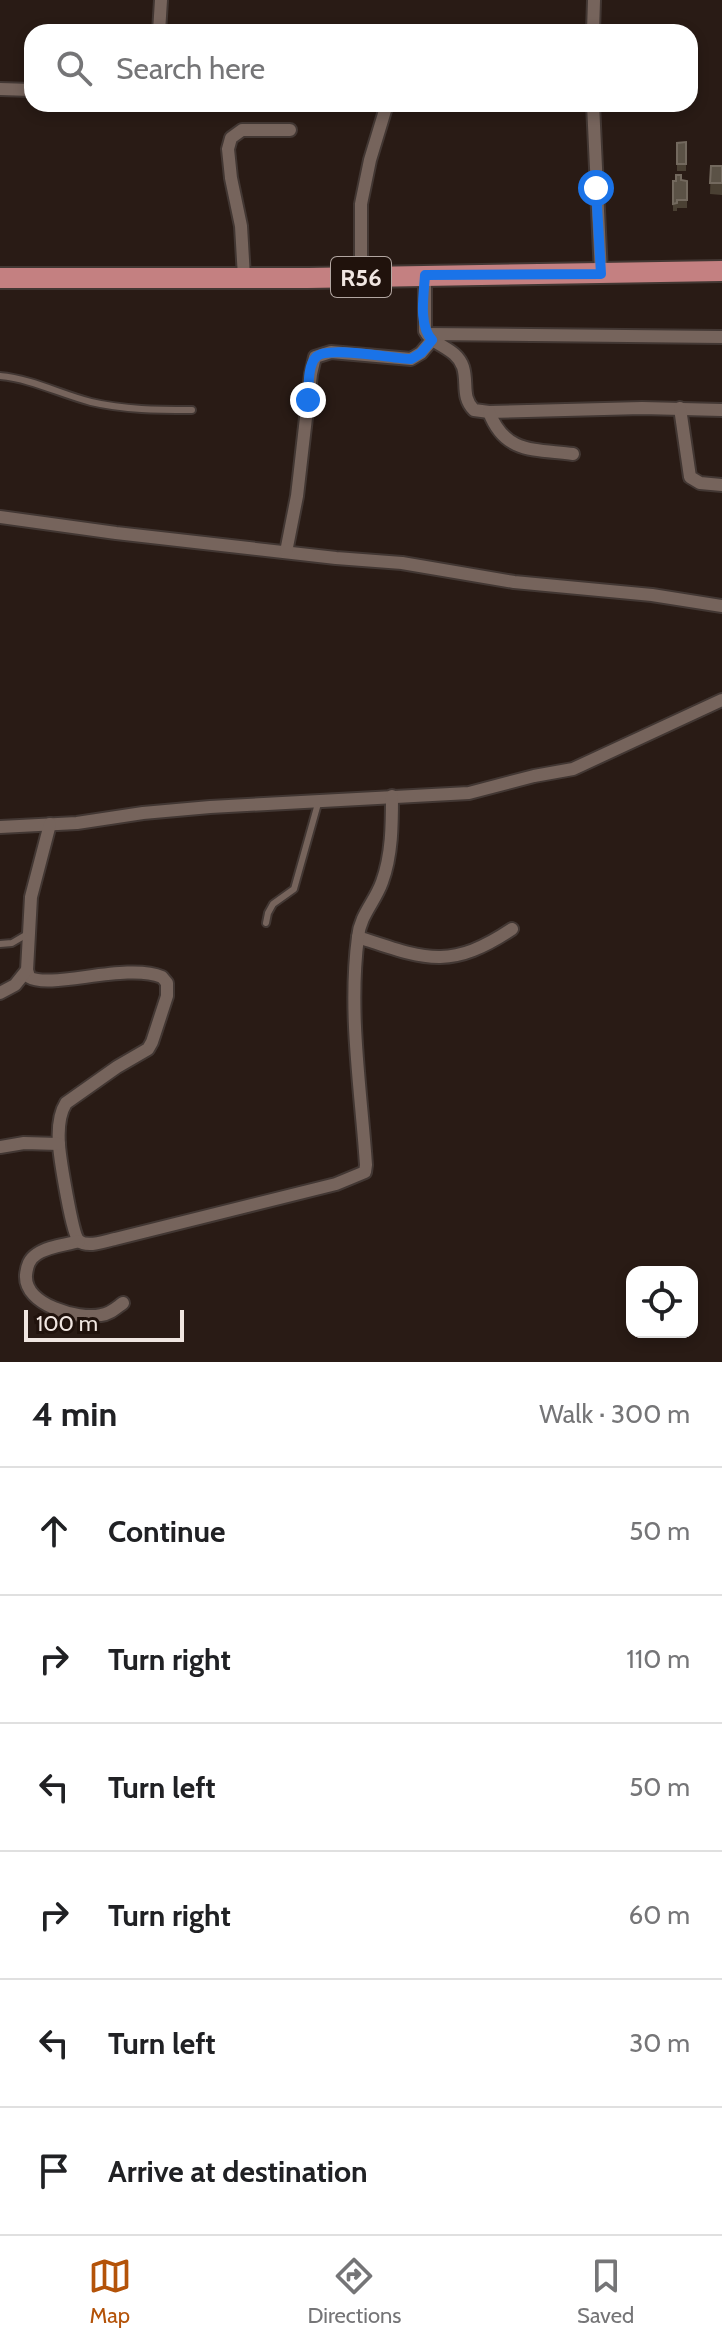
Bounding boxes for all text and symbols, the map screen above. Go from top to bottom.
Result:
search box [24,24,698,112]
icon: search [52,46,96,90]
text: Search here [116,50,265,87]
route start [578,170,614,206]
road number: R56 [331,257,391,297]
route end [290,382,326,418]
map controls [626,1266,698,1338]
button: locate [626,1266,698,1338]
scale bar [24,1306,184,1342]
text: 100 m [36,1310,98,1337]
text: 4 min [32,1393,117,1435]
text: Walk · 300 m [539,1398,690,1430]
icon: ahead [32,1509,76,1553]
text: Continue [108,1513,225,1550]
text: 50 m [629,1515,690,1547]
icon: right [32,1637,76,1681]
text: Turn right [108,1641,231,1678]
text: 110 m [626,1643,690,1675]
icon: left [32,1765,76,1809]
text: Turn left [108,1769,216,1806]
text: 50 m [629,1771,690,1803]
icon: right [32,1893,76,1937]
text: Turn right [108,1897,231,1934]
text: 60 m [628,1899,690,1931]
icon: left [32,2021,76,2065]
text: Turn left [108,2025,216,2062]
text: 30 m [629,2027,690,2059]
icon: arrive [32,2149,76,2193]
text: Arrive at destination [108,2153,368,2190]
tab: Map [88,2254,132,2329]
tab: Directions [307,2254,401,2329]
tab: Saved [577,2254,634,2329]

